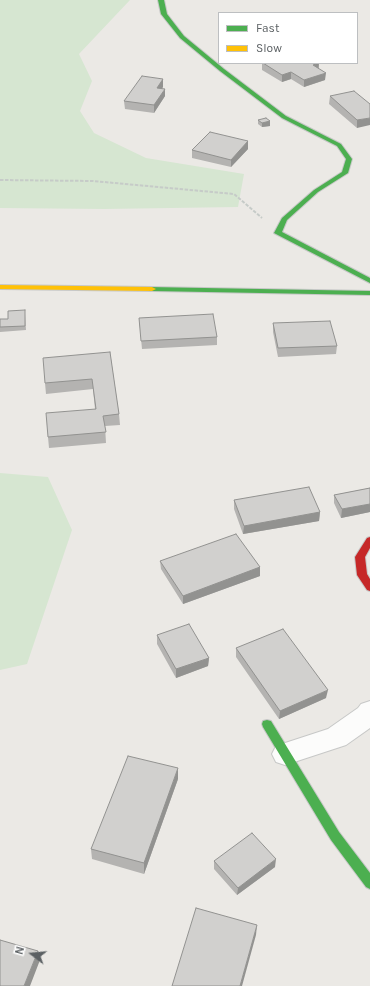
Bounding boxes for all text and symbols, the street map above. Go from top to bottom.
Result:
legend [218,12,358,64]
text: Fast [256,21,279,35]
text: Slow [256,41,282,55]
north arrow [12,934,52,974]
text: N [13,945,27,956]

